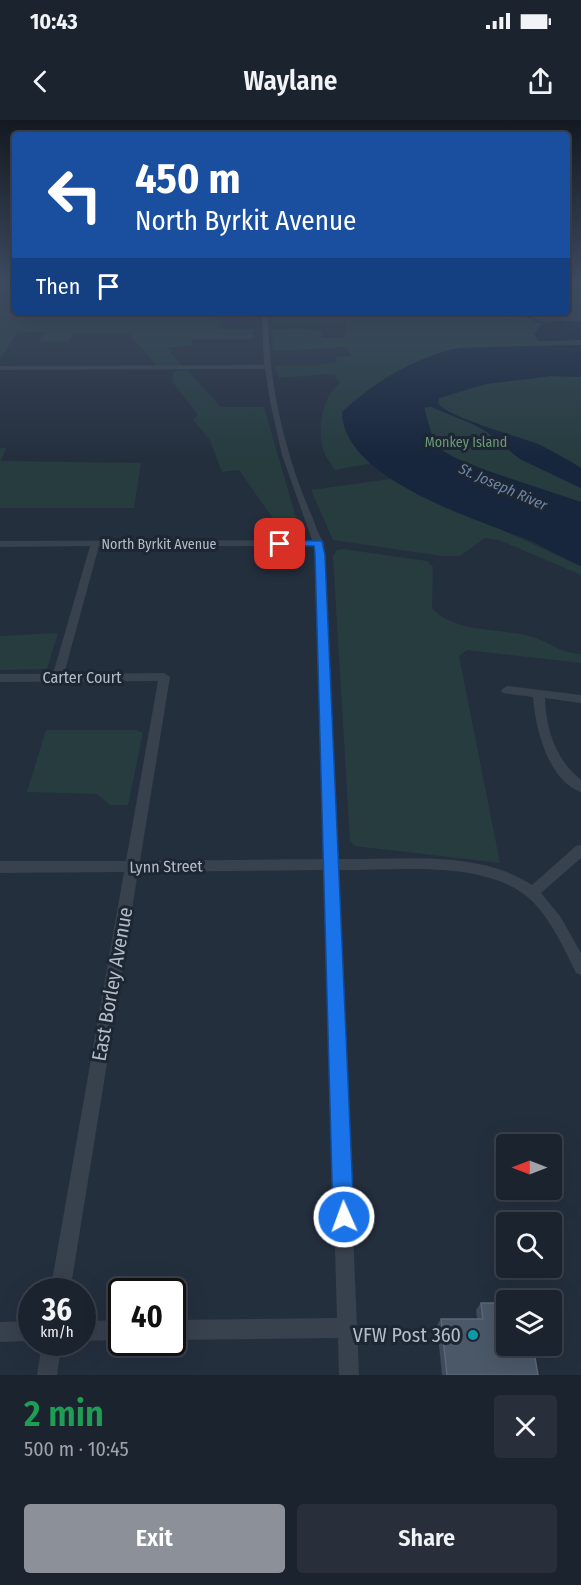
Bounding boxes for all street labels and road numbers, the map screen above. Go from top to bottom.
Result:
street label: North Byrkit Avenue [102,536,216,553]
street label: Carter Court [42,668,122,687]
street label: Lynn Street [129,856,204,877]
street label: East Borley Avenue [87,905,137,1063]

